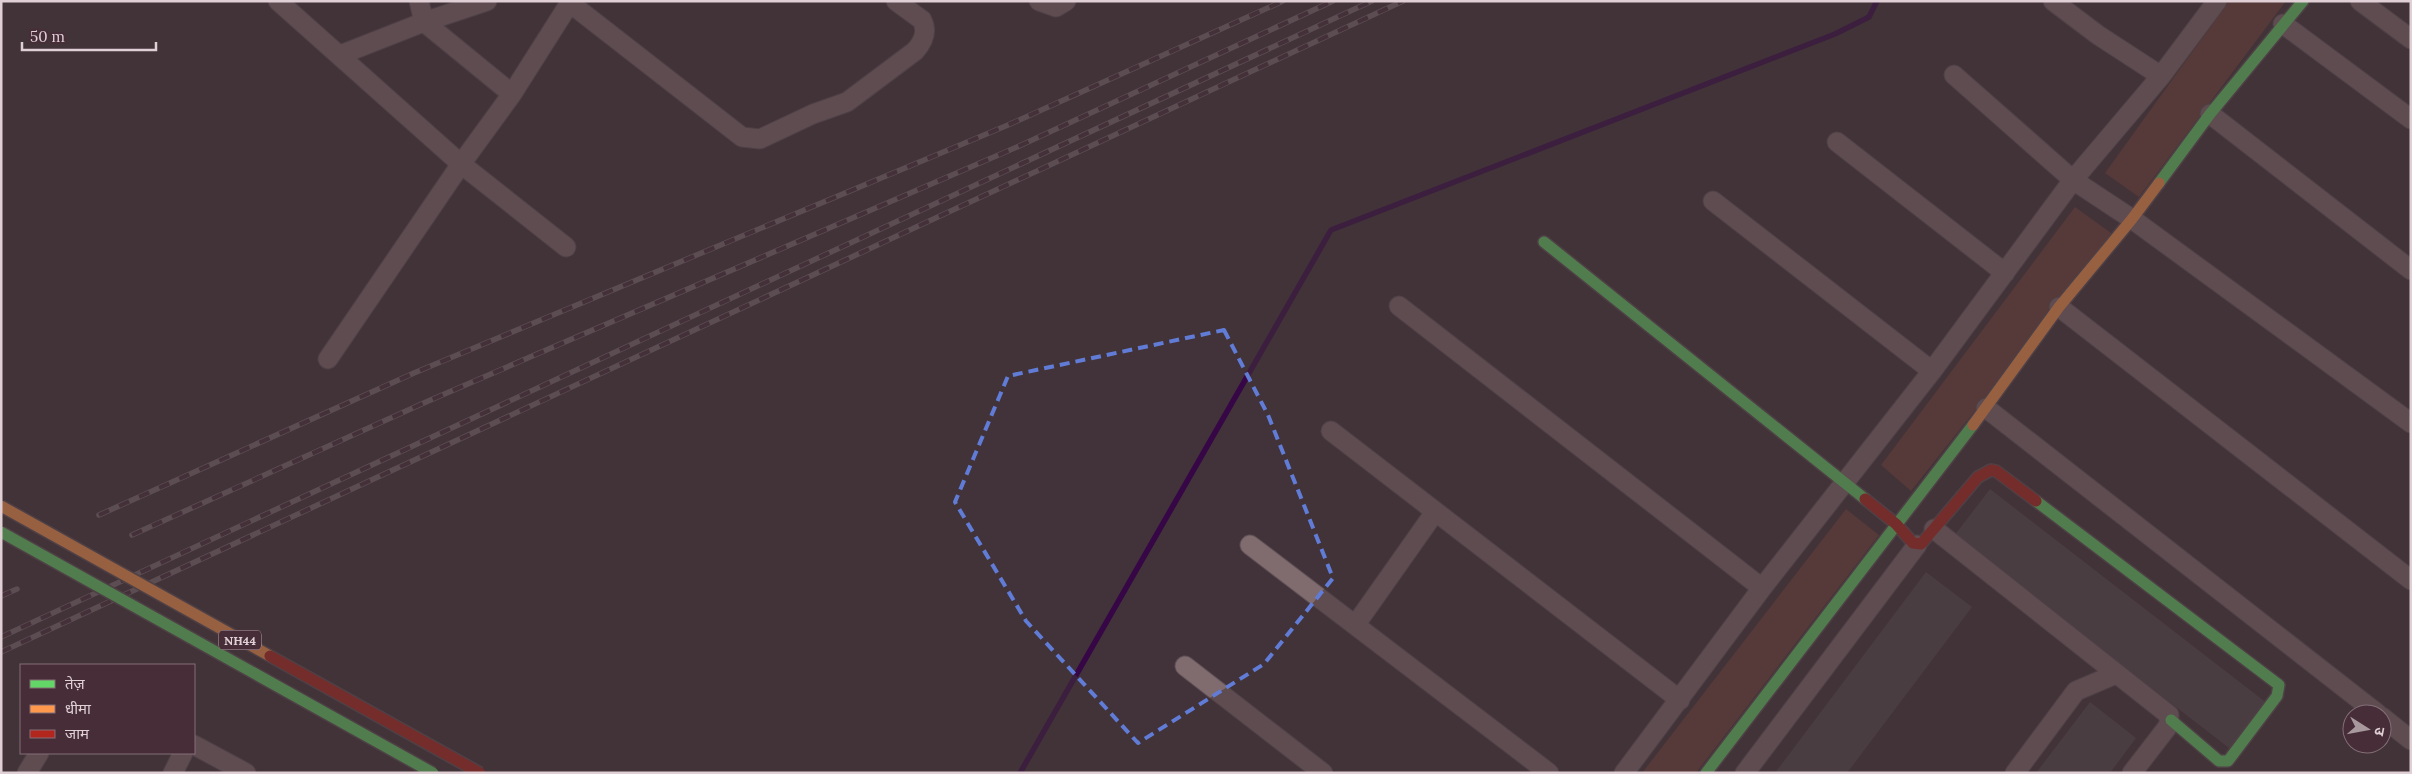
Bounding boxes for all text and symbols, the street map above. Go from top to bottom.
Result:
scale bar [22,20,156,52]
text: 50 m [30,27,65,46]
road number: NH44 [219,630,261,650]
legend [20,664,195,754]
text: तेज़ [65,674,86,693]
text: धीमा [65,699,92,718]
north arrow [2342,704,2392,754]
text: जाम [65,724,90,743]
text: उ [2370,726,2389,738]

